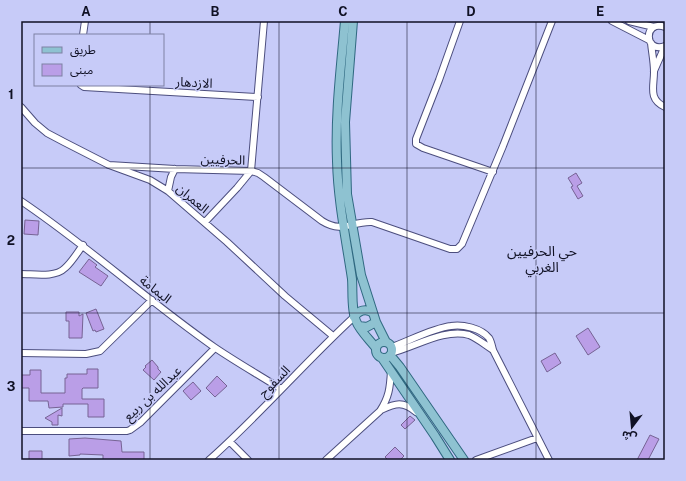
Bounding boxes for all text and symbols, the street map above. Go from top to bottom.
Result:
text: A [81,4,91,19]
text: B [211,4,220,19]
text: C [338,4,348,19]
text: D [466,4,476,19]
text: E [596,4,604,19]
legend [34,34,164,86]
text: طريق [70,43,96,58]
text: مبنى [70,63,93,77]
street label: الازدهار [174,74,213,91]
text: 1 [8,87,14,102]
street label: الحرفيين [200,151,245,169]
street label: العمران [173,181,212,217]
text: 2 [7,233,15,248]
district label: حي الحرفيين الغربي [507,243,577,278]
street label: اليمامة [137,272,174,306]
street label: عبدالله بن ربيع [120,362,187,426]
street label: السفوح [256,362,295,402]
text: 3 [7,379,16,394]
north arrow [612,407,652,447]
text: ش [620,428,638,444]

